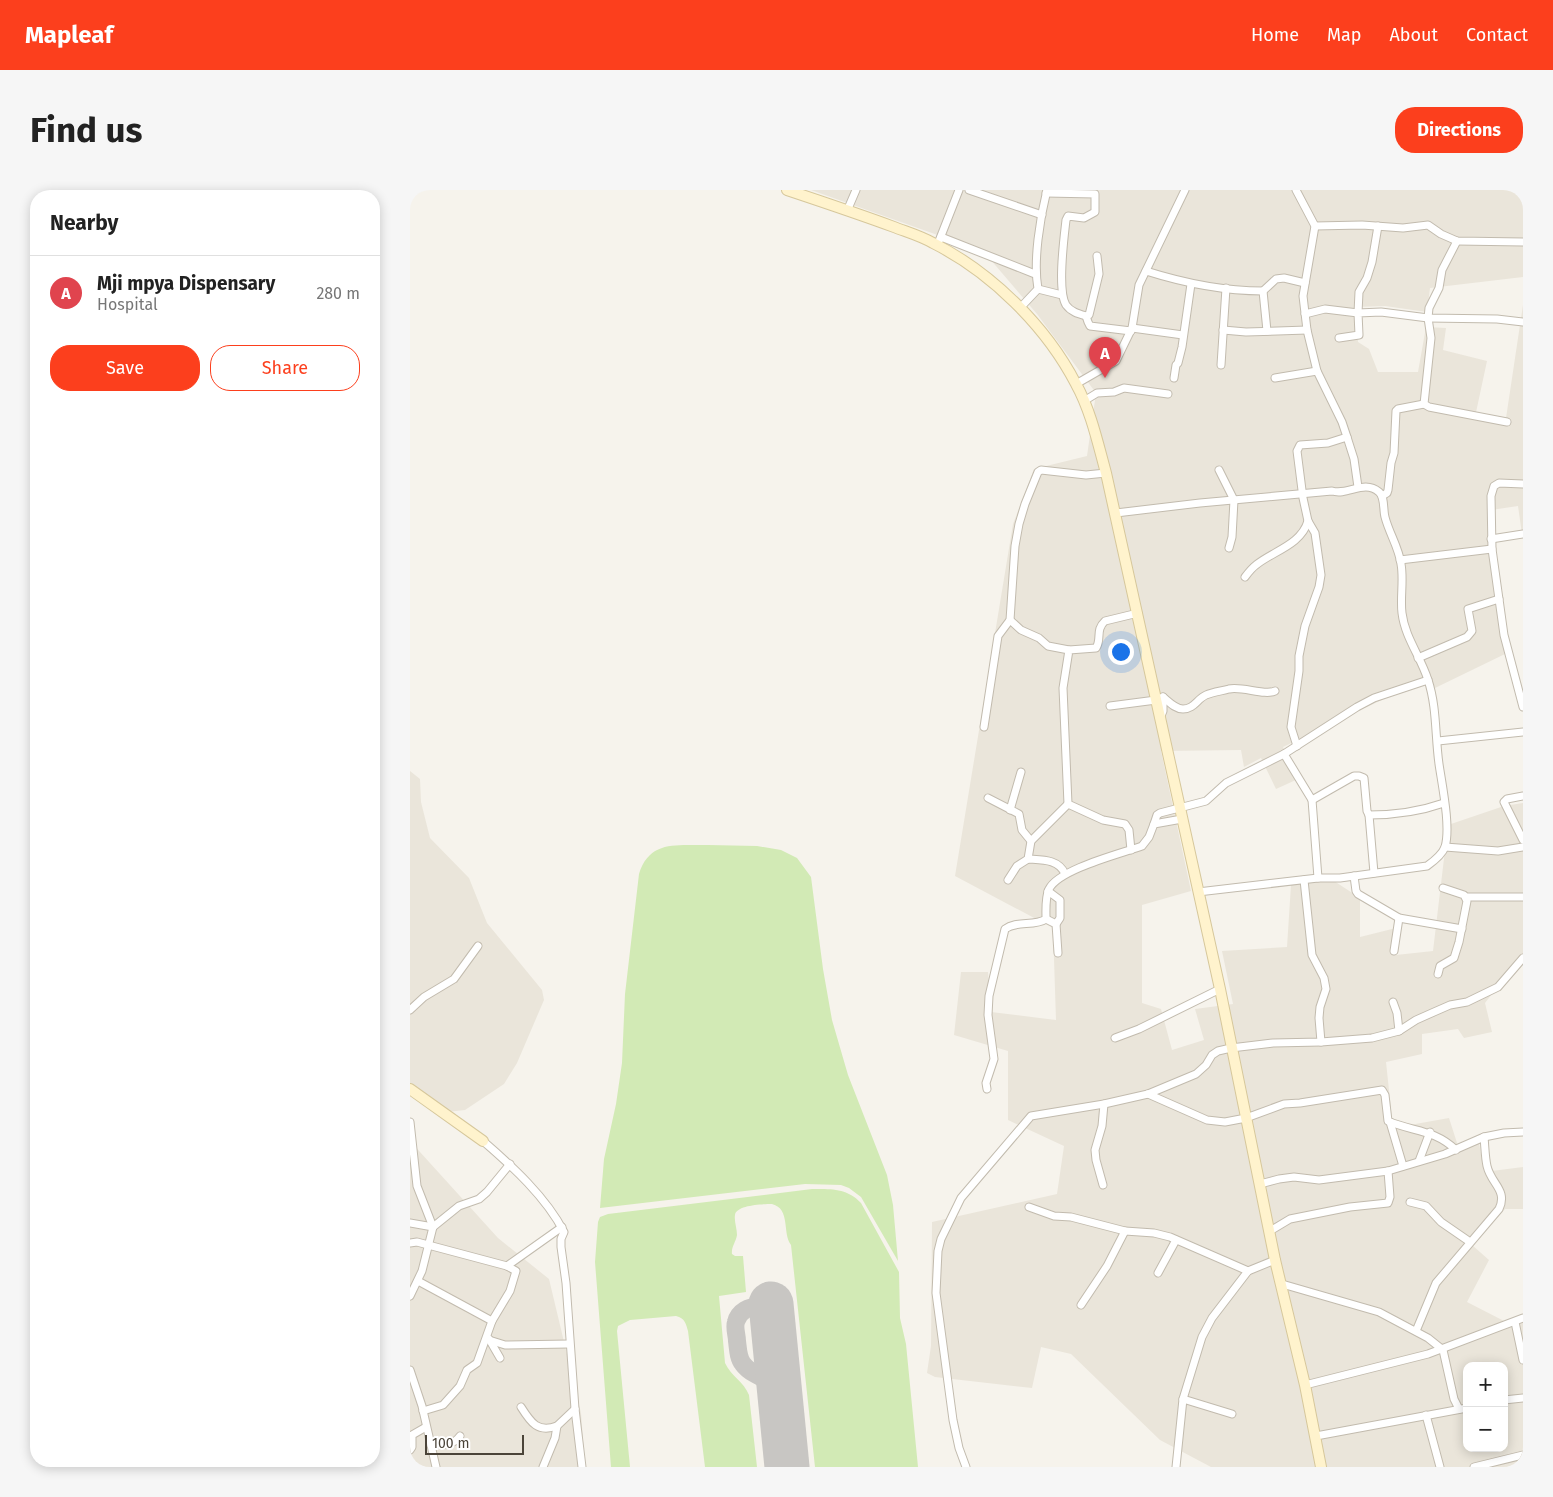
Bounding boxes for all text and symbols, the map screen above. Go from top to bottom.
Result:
text: Mapleaf [25,21,113,49]
text: Home [1251,24,1299,46]
text: Map [1327,24,1361,46]
text: About [1389,24,1438,46]
text: Contact [1466,24,1528,46]
button: Directions [1395,107,1523,153]
text: Find us [30,109,142,151]
text: Nearby [50,210,118,236]
text: Mji mpya Dispensary [97,272,275,295]
text: A [61,284,71,303]
text: 280 m [316,284,360,303]
text: Hospital [97,295,158,314]
pin: A [1089,337,1121,378]
button: Save [50,345,200,391]
button: Share [210,345,360,391]
your location [1108,639,1134,665]
map controls [1463,1362,1508,1452]
button: + [1463,1362,1508,1407]
button: − [1463,1407,1508,1452]
scale bar [425,1432,524,1455]
text: 100 m [432,1435,469,1452]

